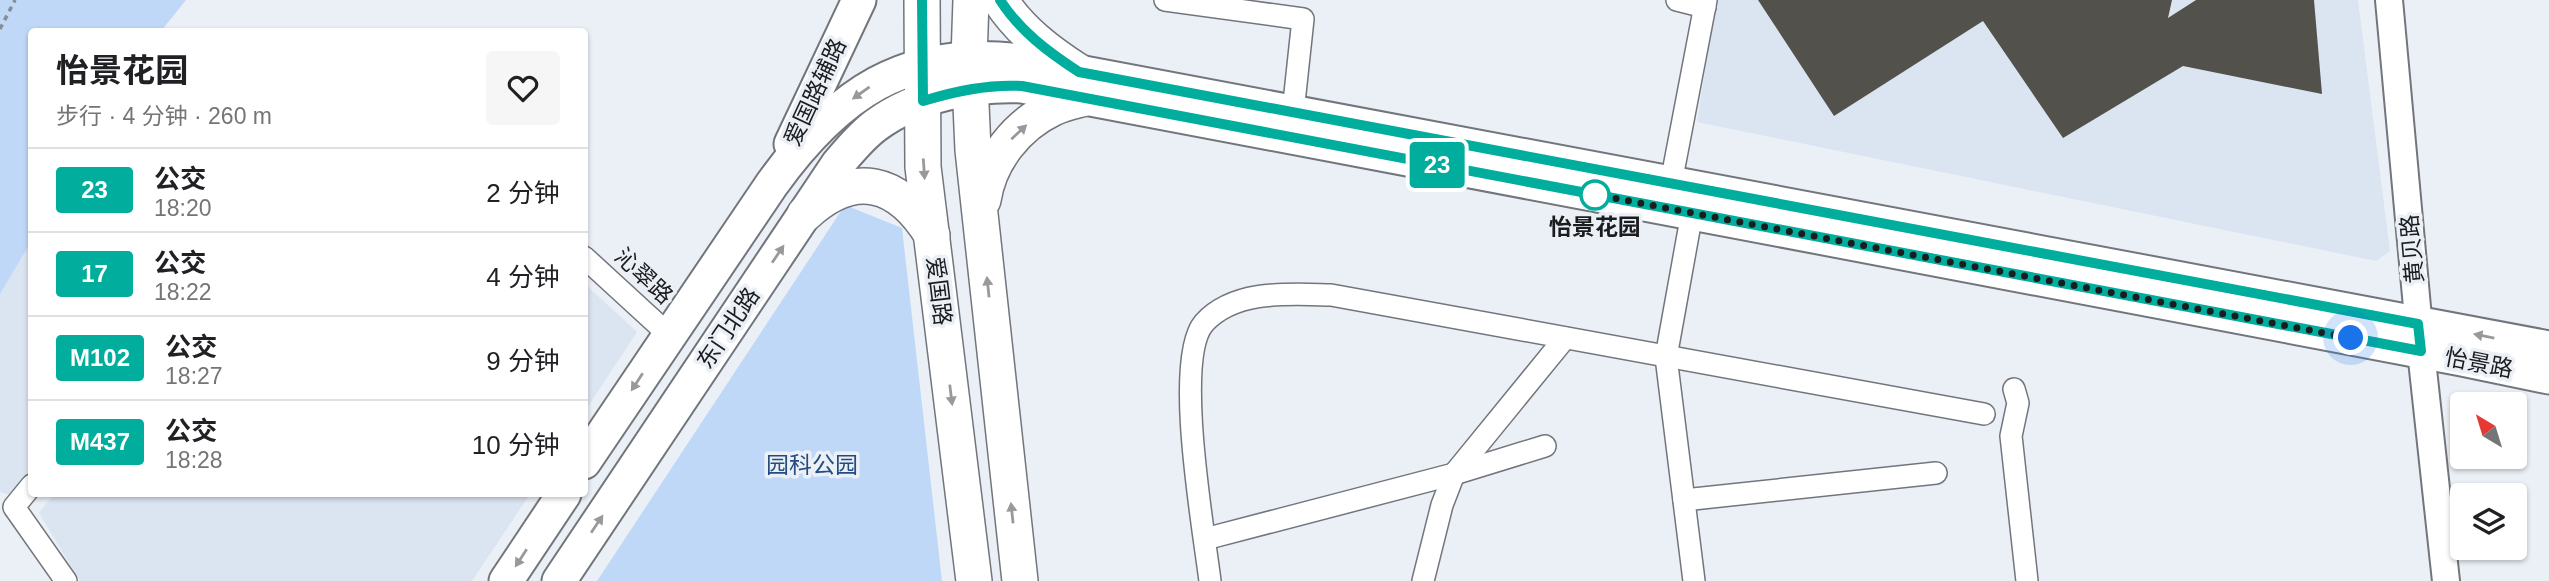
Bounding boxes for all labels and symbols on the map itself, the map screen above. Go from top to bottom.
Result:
street label: 爱国路辅路 [779,34,851,150]
one-way arrow [852,86,870,100]
one-way arrow [1010,124,1028,140]
line badge: 23 [1406,142,1468,188]
one-way arrow [919,158,930,180]
marker: 怡景花园 [1580,180,1610,210]
street label: 黄贝路 [2396,213,2428,285]
place label: 怡景花园 [1549,214,1641,240]
street label: 沁翠路 [610,243,678,309]
one-way arrow [771,245,785,263]
street label: 爱国路 [922,255,956,327]
one-way arrow [982,276,993,298]
street label: 东门北路 [691,283,765,373]
your location [2333,320,2368,355]
one-way arrow [2473,330,2495,341]
street label: 怡景路 [2443,344,2515,382]
one-way arrow [631,373,644,392]
one-way arrow [946,384,957,406]
north arrow [2450,392,2527,469]
park label: 园科公园 [766,452,858,478]
one-way arrow [1007,502,1018,524]
one-way arrow [590,515,604,533]
one-way arrow [515,548,528,567]

